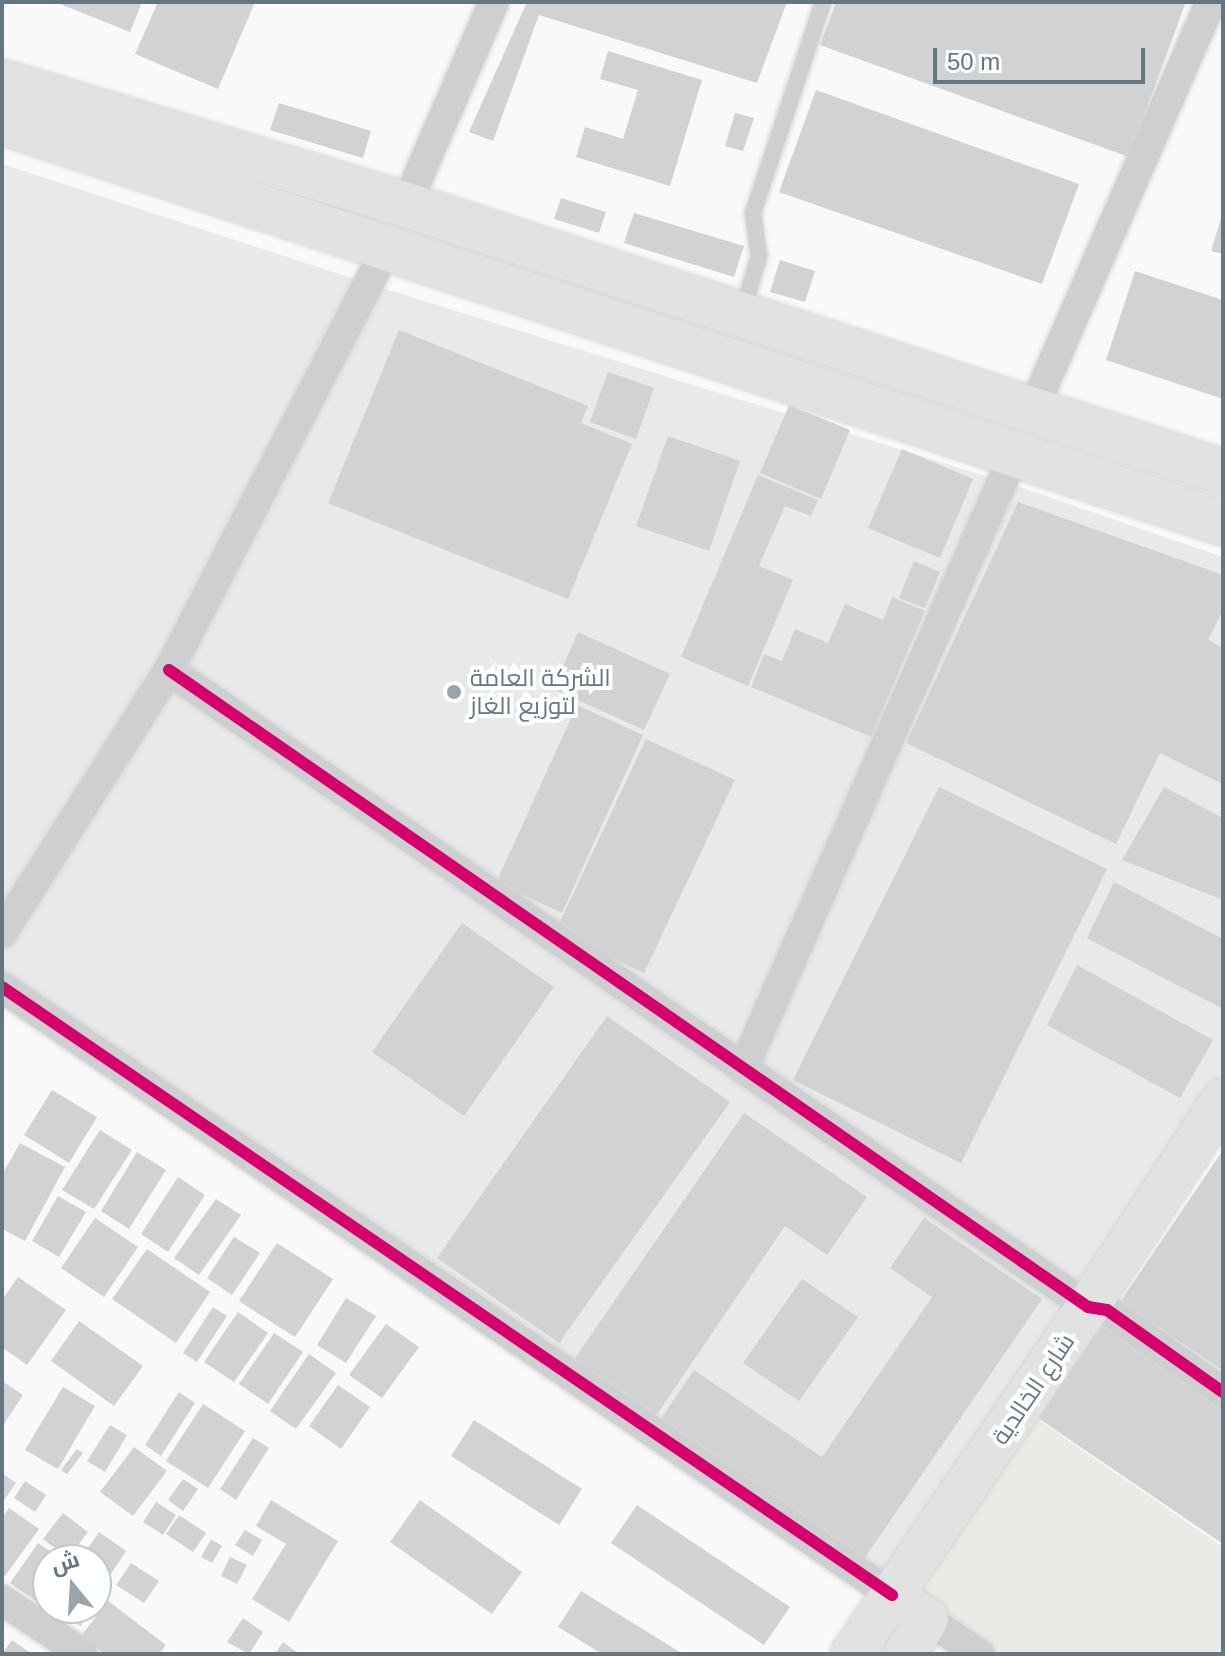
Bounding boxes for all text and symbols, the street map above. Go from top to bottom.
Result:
scale bar [937,32,1149,82]
text: 50 m [947,48,1000,75]
place label: الشركة العامة لتوزيع الغاز [470,664,611,720]
marker: الشركة العامة لتوزيع الغاز [445,683,463,701]
street label: شارع الخالدية [985,1328,1081,1450]
north arrow [32,1544,112,1624]
text: ش [48,1546,82,1579]

